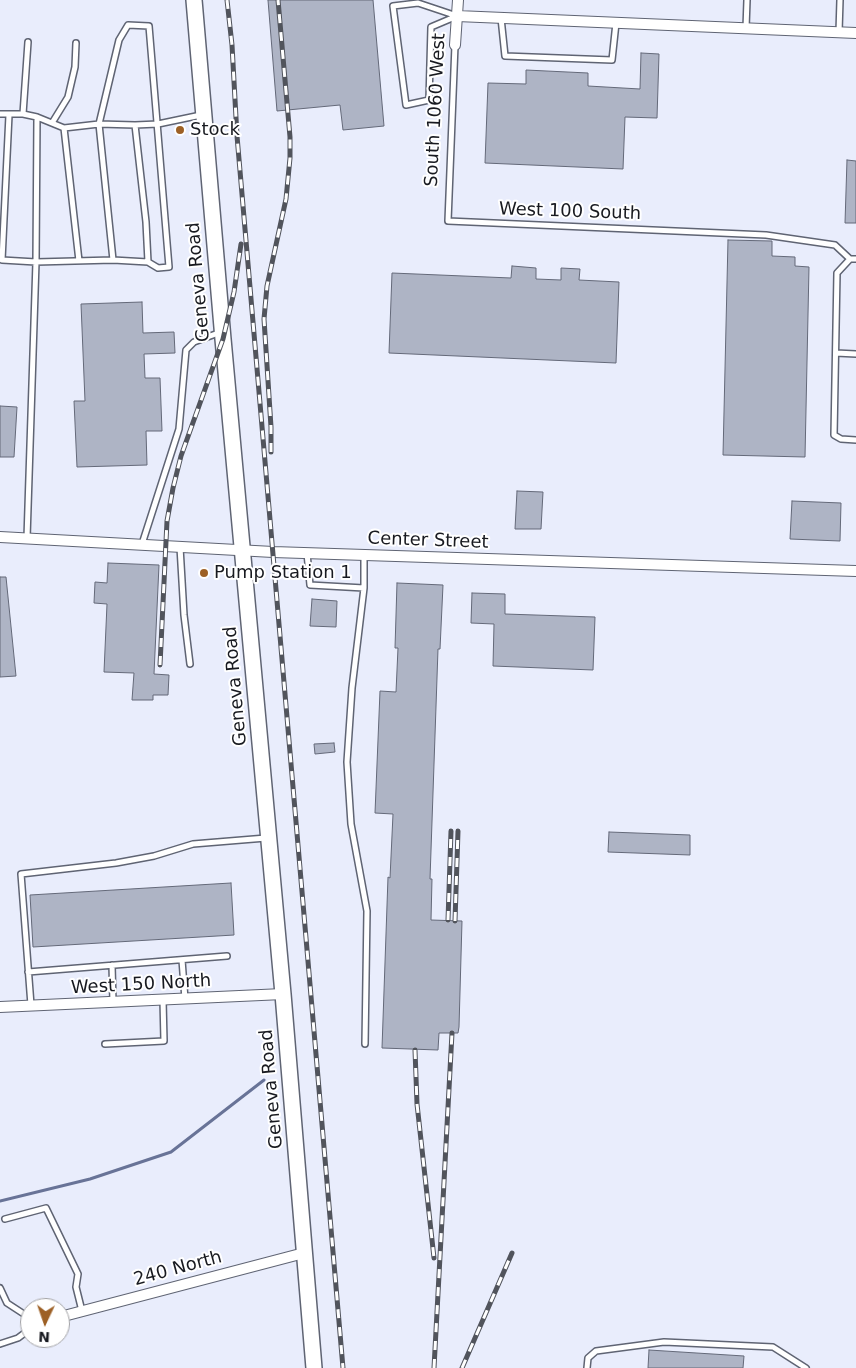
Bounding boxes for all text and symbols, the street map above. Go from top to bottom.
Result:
street label: South 1060 West [421,33,451,187]
place label: Stock [190,119,240,141]
marker: Stock [174,124,186,136]
street label: West 100 South [498,199,642,225]
street label: Geneva Road [183,221,215,343]
street label: Center Street [367,528,489,554]
place label: Pump Station 1 [214,562,352,584]
marker: Pump Station 1 [198,567,210,579]
street label: Geneva Road [220,625,252,747]
street label: West 150 North [70,971,212,999]
street label: Geneva Road [256,1028,288,1150]
street label: 240 North [132,1247,224,1291]
north arrow [20,1298,70,1348]
text: N [38,1329,51,1345]

